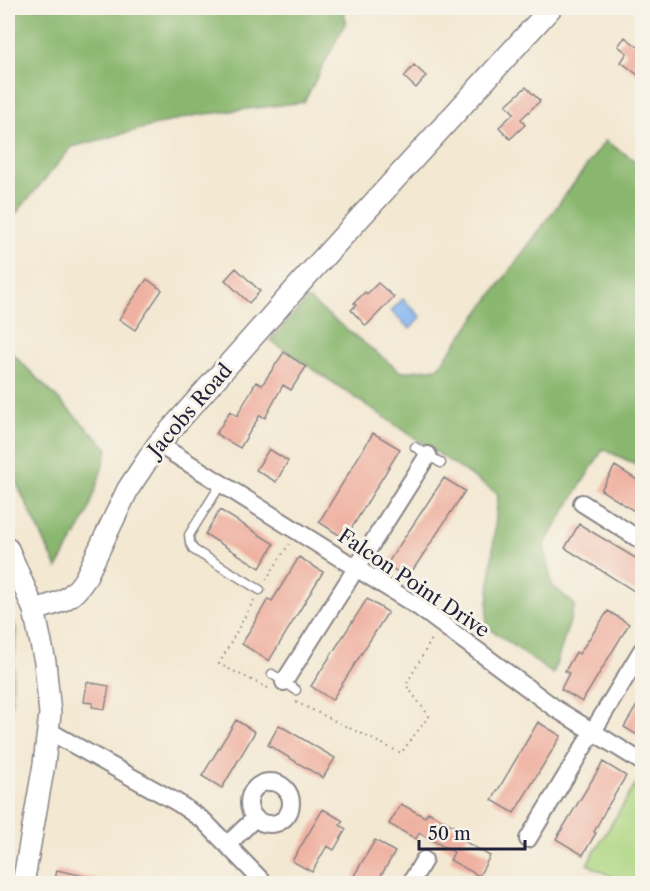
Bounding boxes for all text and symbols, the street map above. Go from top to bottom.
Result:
street label: Jacobs Road [141,358,237,464]
street label: Falcon Point Drive [334,523,494,643]
scale bar [419,813,526,851]
text: 50 m [428,823,471,845]

